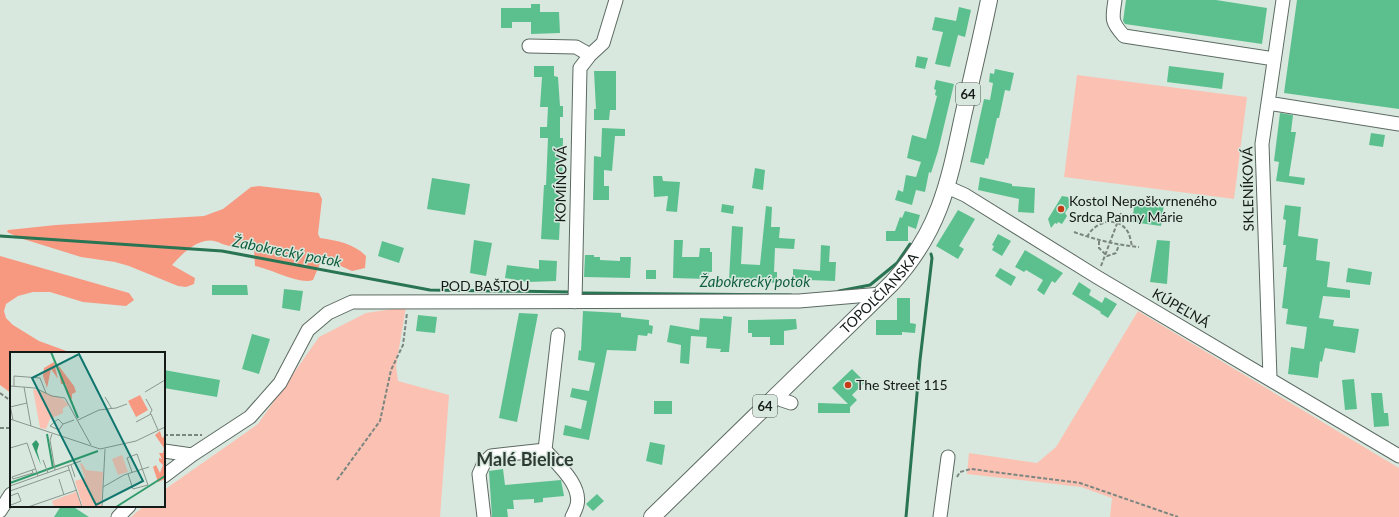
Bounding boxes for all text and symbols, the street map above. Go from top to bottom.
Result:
road number: 64 [956,83,980,105]
street label: KOMÍNOVÁ [551,145,570,222]
street label: SKLENÍKOVÁ [1238,146,1257,231]
place label: Kostol Nepoškvrneného Srdca Panny Márie [1069,192,1217,225]
marker: Kostol Nepoškvrneného Srdca Panny Márie [1056,204,1066,214]
water label: Žabokrecký potok [230,231,344,271]
street label: TOPOĽČIANSKA [836,249,922,337]
water label: Žabokrecký potok [699,272,811,290]
street label: POD BAŠTOU [440,277,530,294]
street label: KÚPEĽNÁ [1150,284,1213,331]
inset map [10,352,165,507]
place label: The Street 115 [856,376,948,393]
marker: The Street 115 [843,380,853,390]
road number: 64 [753,395,777,417]
district label: Malé Bielice [476,448,574,470]

